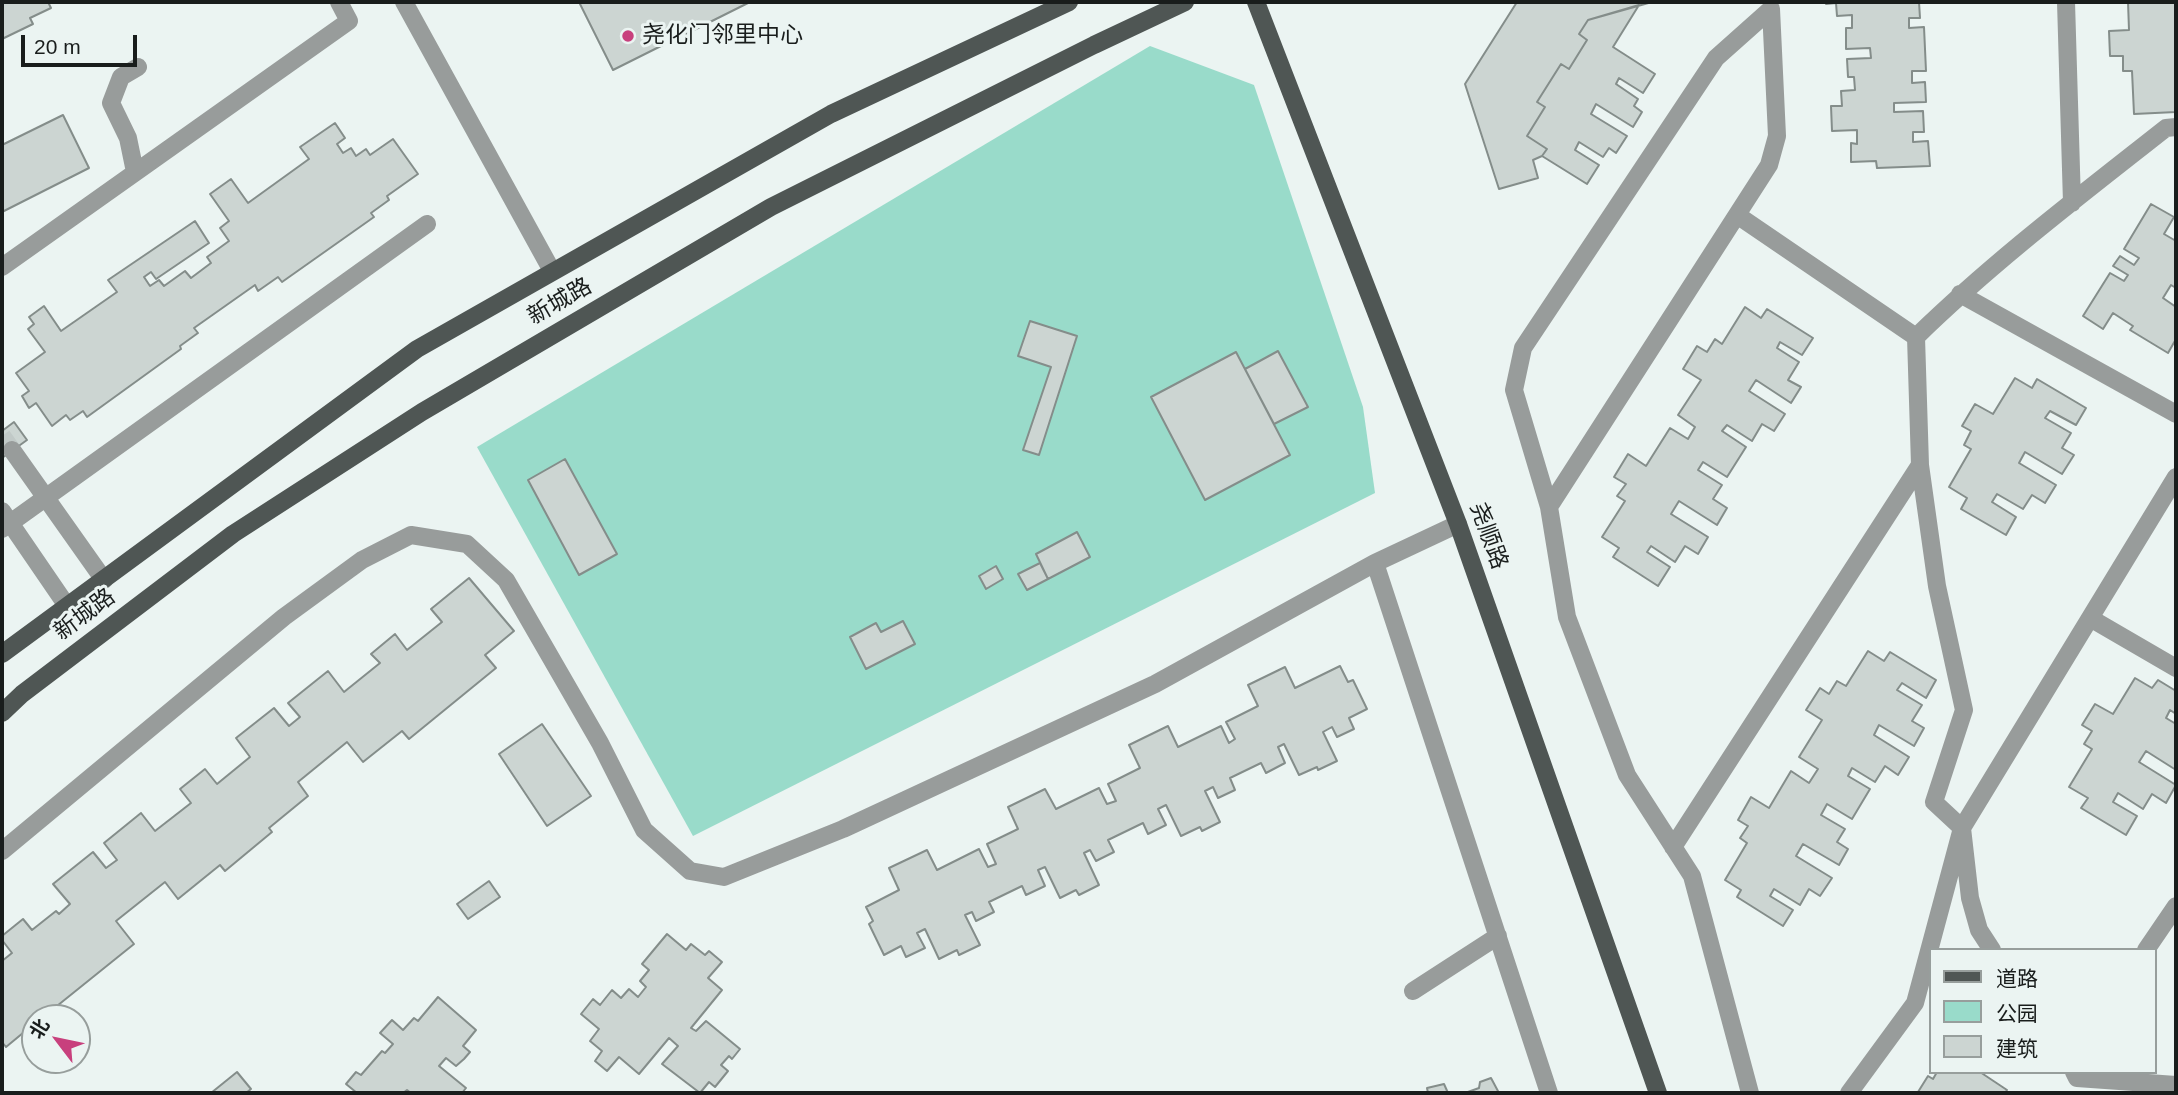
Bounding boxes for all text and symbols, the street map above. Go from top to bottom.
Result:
scale bar [24,21,140,65]
place label: 尧化门邻里中心 [642,22,803,50]
marker: 尧化门邻里中心 [620,28,636,44]
text: 20 m [34,35,81,58]
street label: 新城路 [523,273,597,331]
street label: 尧顺路 [1463,499,1513,573]
street label: 新城路 [49,583,121,647]
legend [1930,948,2157,1074]
text: 道路 [1996,967,2038,990]
text: 公园 [1996,1002,2038,1025]
north arrow [21,1004,91,1074]
text: 北 [26,1015,53,1042]
text: 建筑 [1996,1037,2038,1060]

